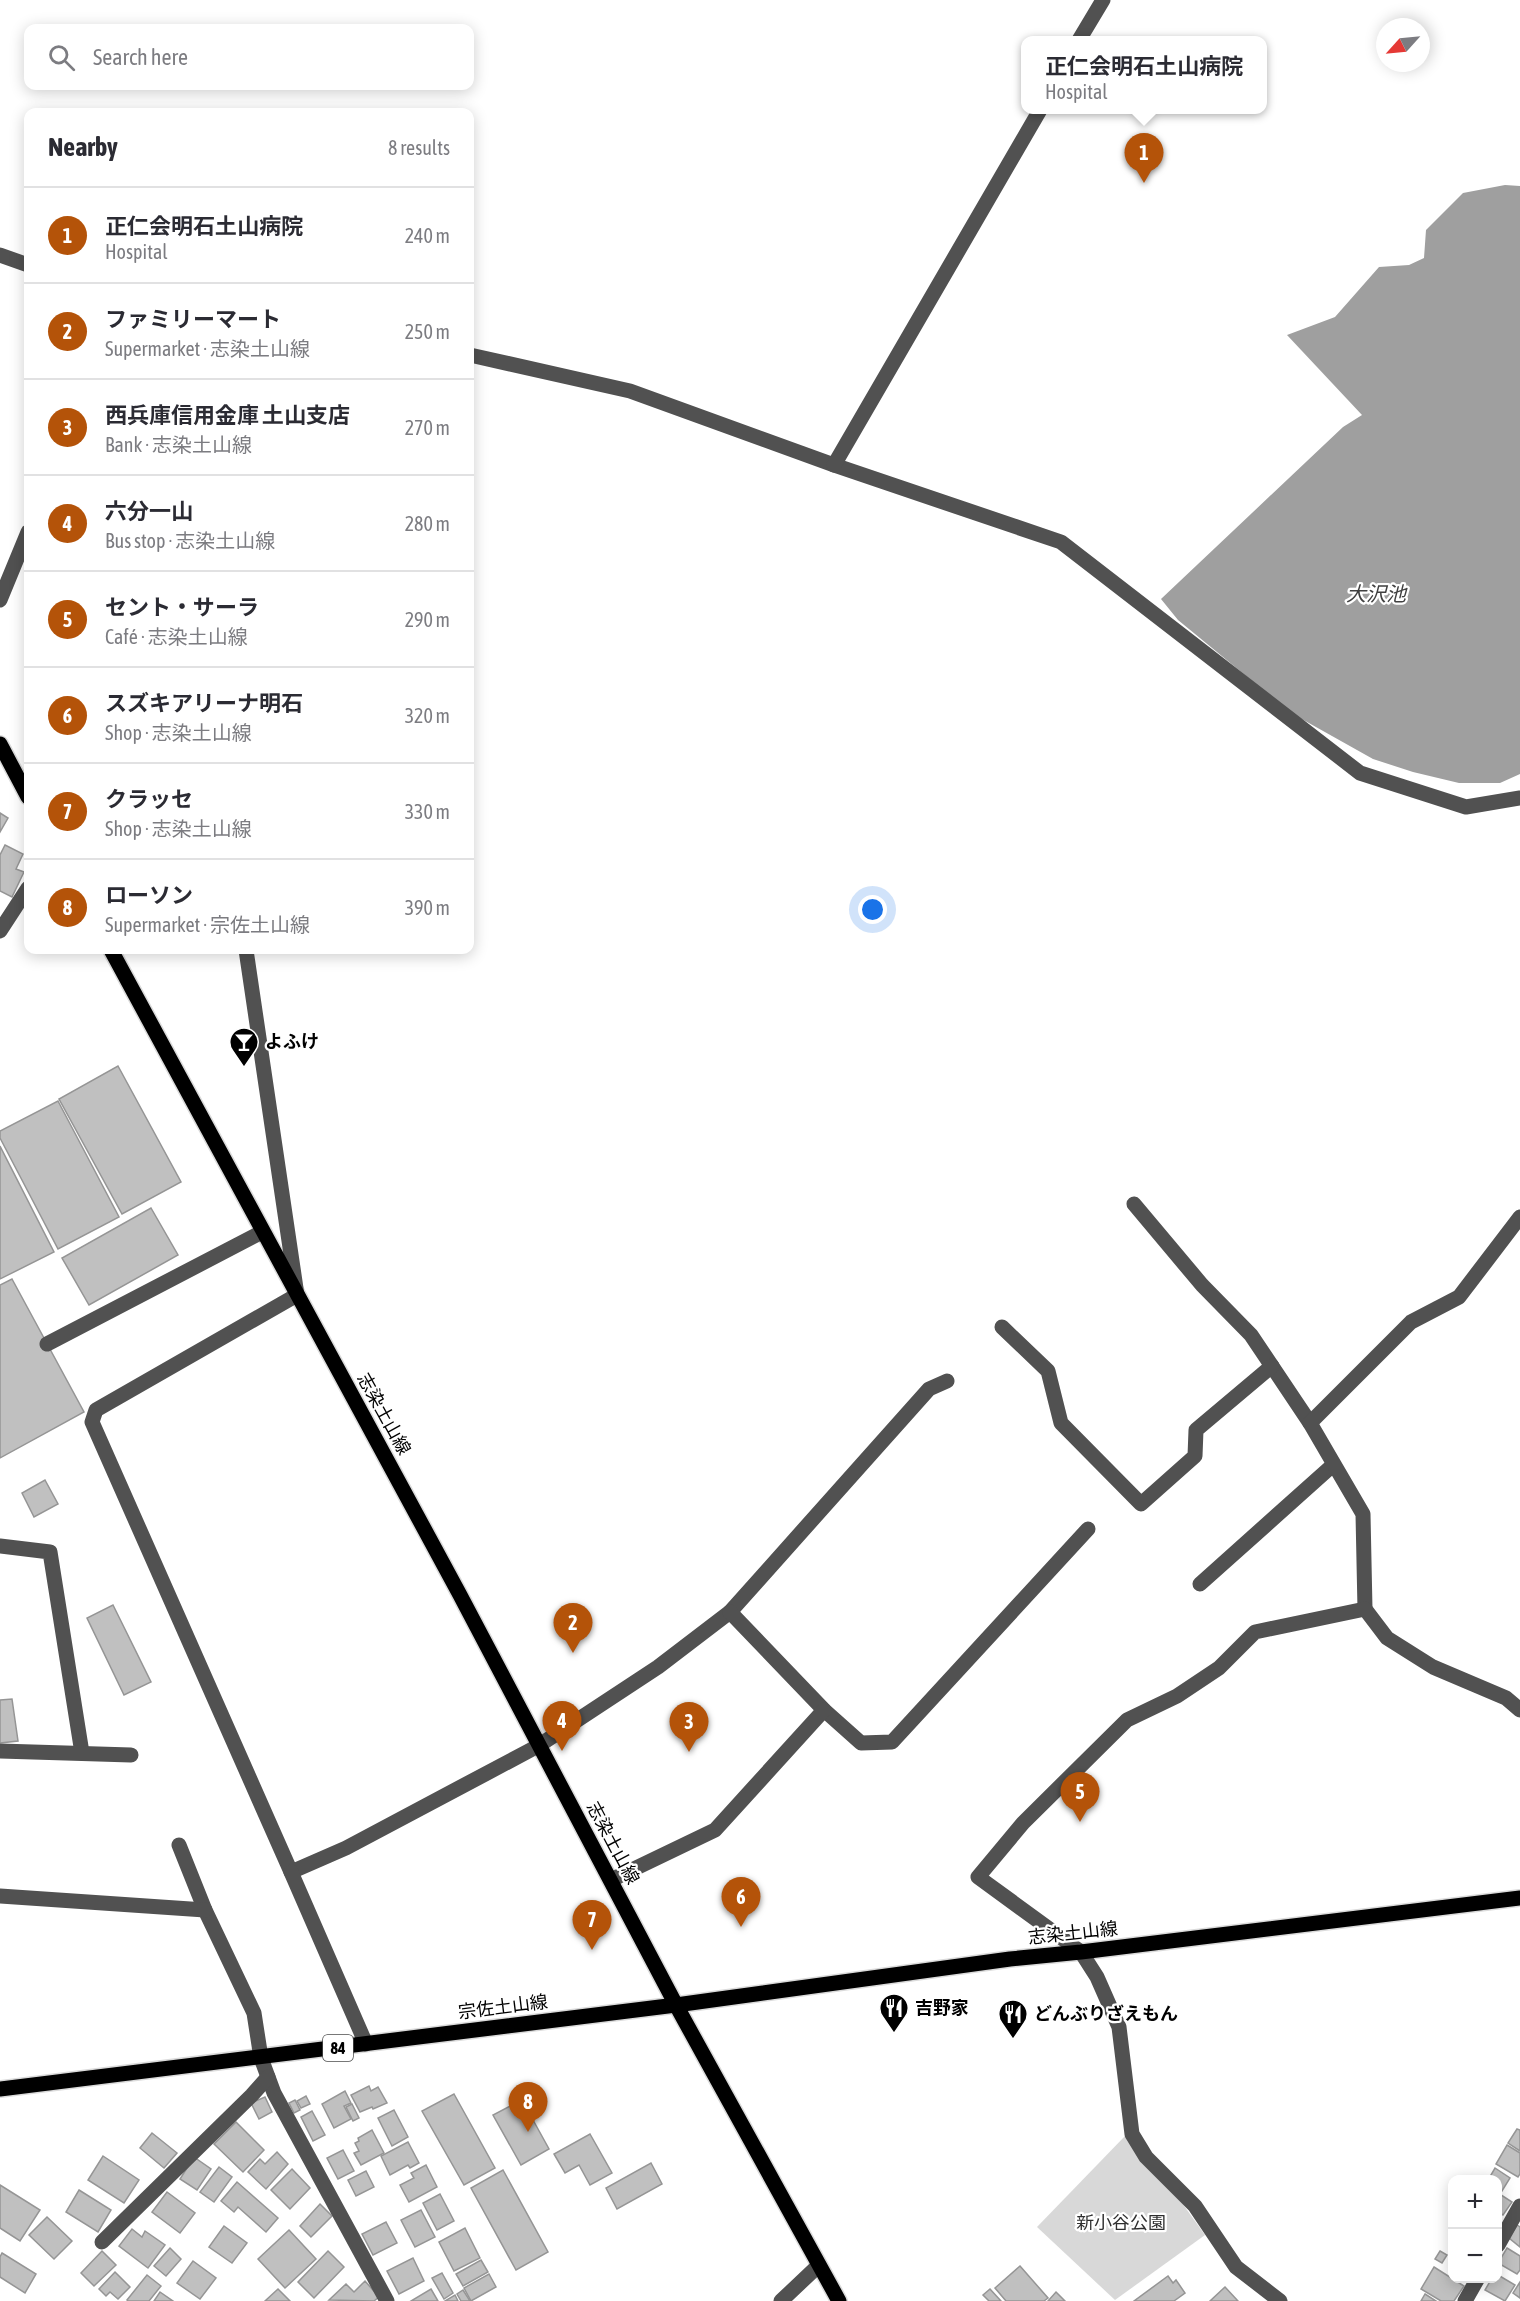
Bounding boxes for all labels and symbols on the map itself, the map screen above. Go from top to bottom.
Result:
north arrow [1376,18,1430,72]
pin: 1 [1124,134,1164,183]
water label: 大沢池 [1346,582,1408,605]
your location [858,895,887,924]
bar icon: よふけ [228,1026,260,1068]
place label: よふけ [265,1031,319,1052]
street label: 志染土山線 [353,1369,415,1458]
pin: 2 [554,1604,592,1653]
pin: 4 [542,1702,582,1751]
pin: 3 [670,1702,708,1752]
pin: 5 [1060,1772,1100,1822]
street label: 志染土山線 [583,1798,644,1887]
pin: 6 [722,1878,760,1927]
pin: 7 [572,1900,612,1950]
street label: 志染土山線 [1027,1917,1119,1948]
street label: 宗佐土山線 [457,1991,549,2022]
restaurant icon: 吉野家 [878,1992,910,2034]
place label: 吉野家 [915,1997,969,2018]
restaurant icon: どんぶりざえもん [997,1998,1029,2040]
place label: どんぶりざえもん [1034,2003,1178,2024]
road number: 84 [323,2035,353,2061]
pin: 8 [508,2082,548,2132]
park label: 新小谷公園 [1076,2212,1166,2233]

